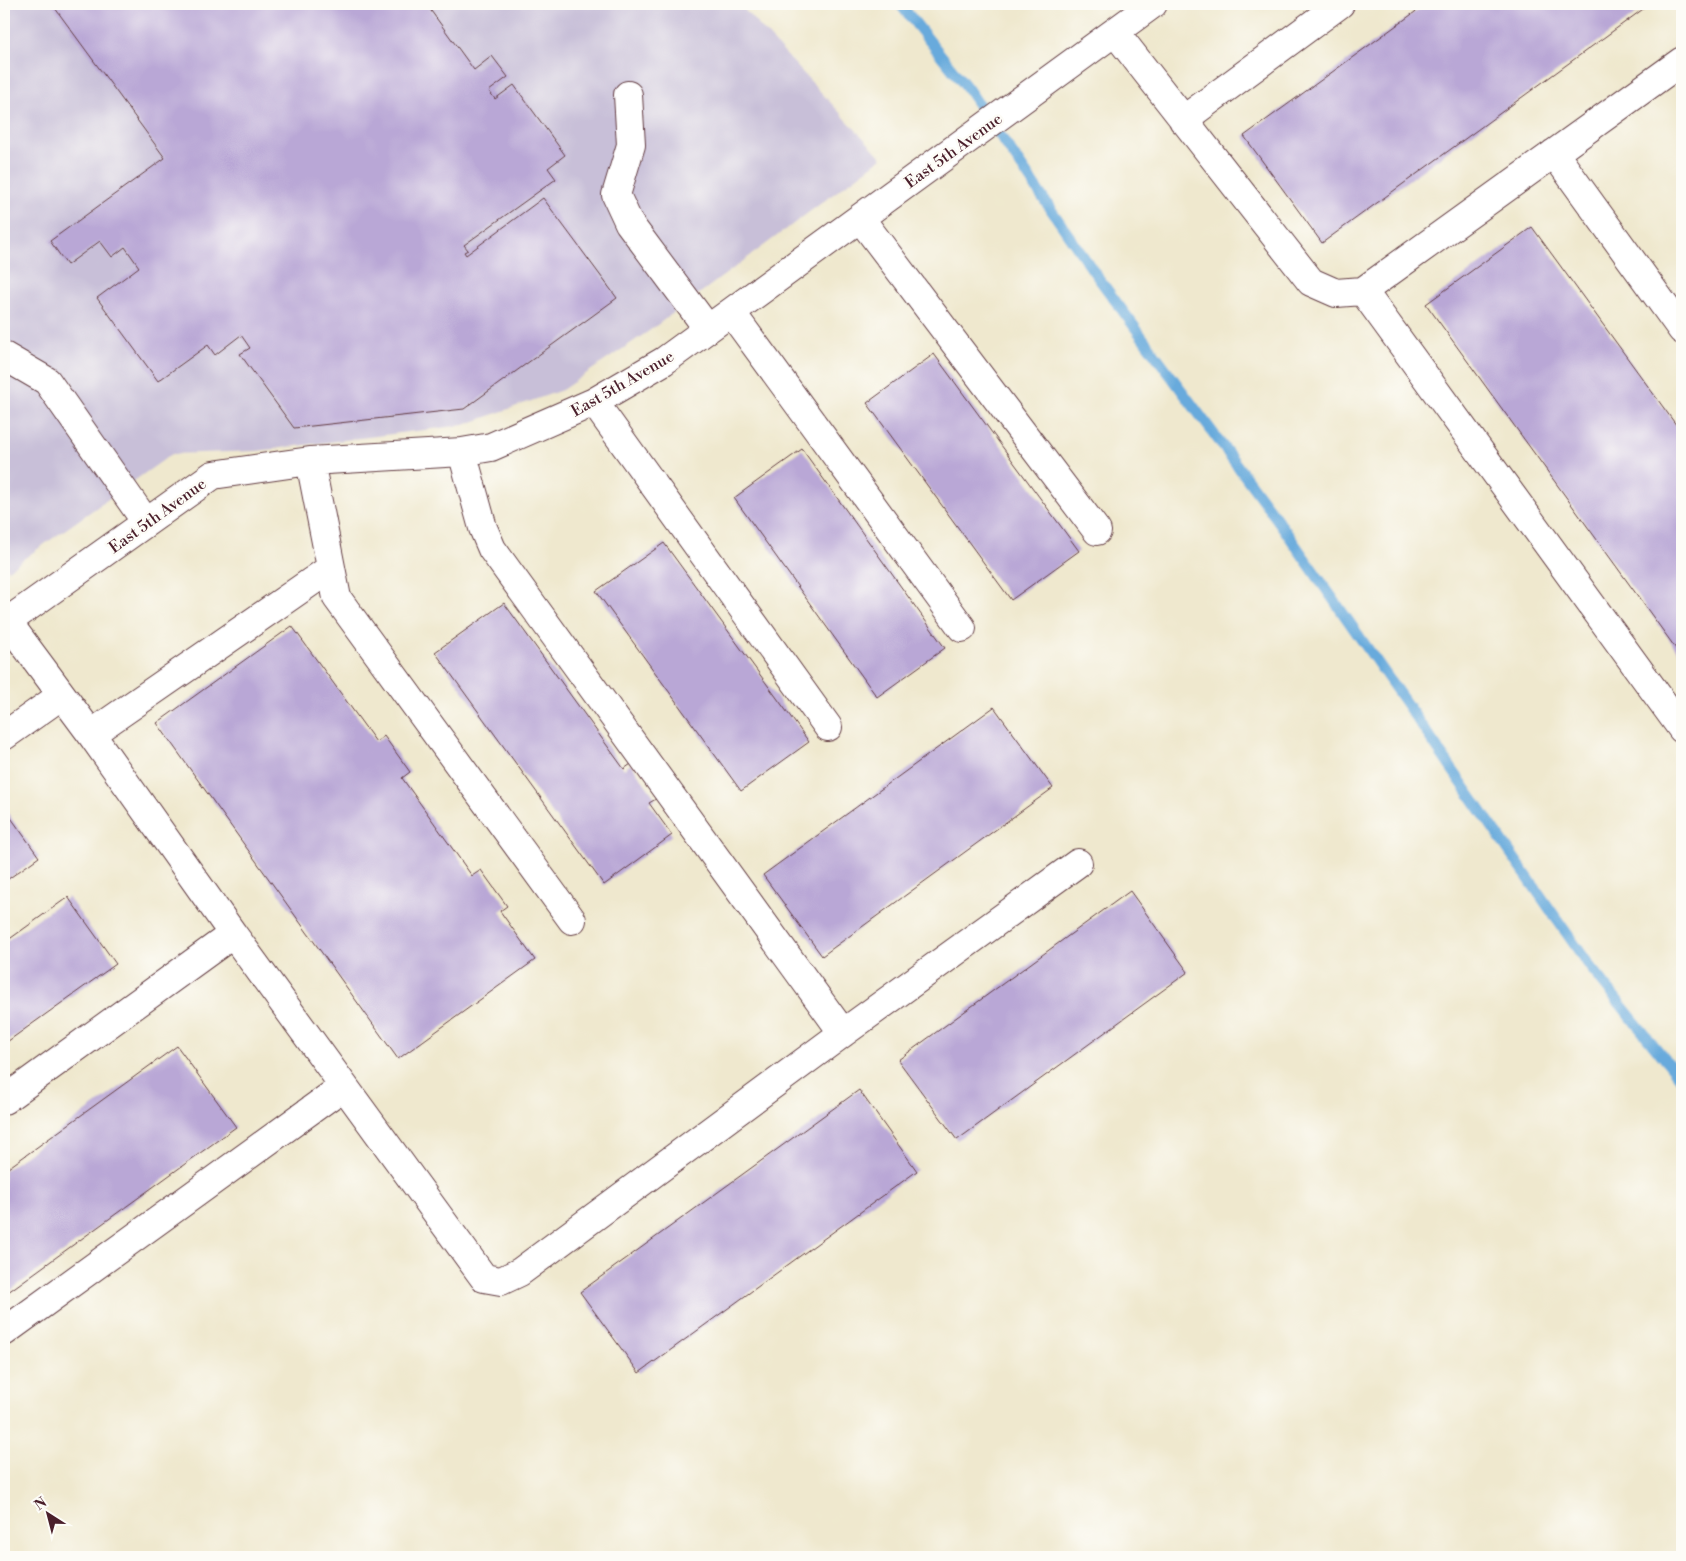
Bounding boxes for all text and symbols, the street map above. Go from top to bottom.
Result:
street label: East 5th Avenue [901,109,1006,193]
street label: East 5th Avenue [567,346,678,421]
street label: East 5th Avenue [105,474,210,558]
north arrow [22,1488,72,1538]
text: N [31,1494,51,1515]

